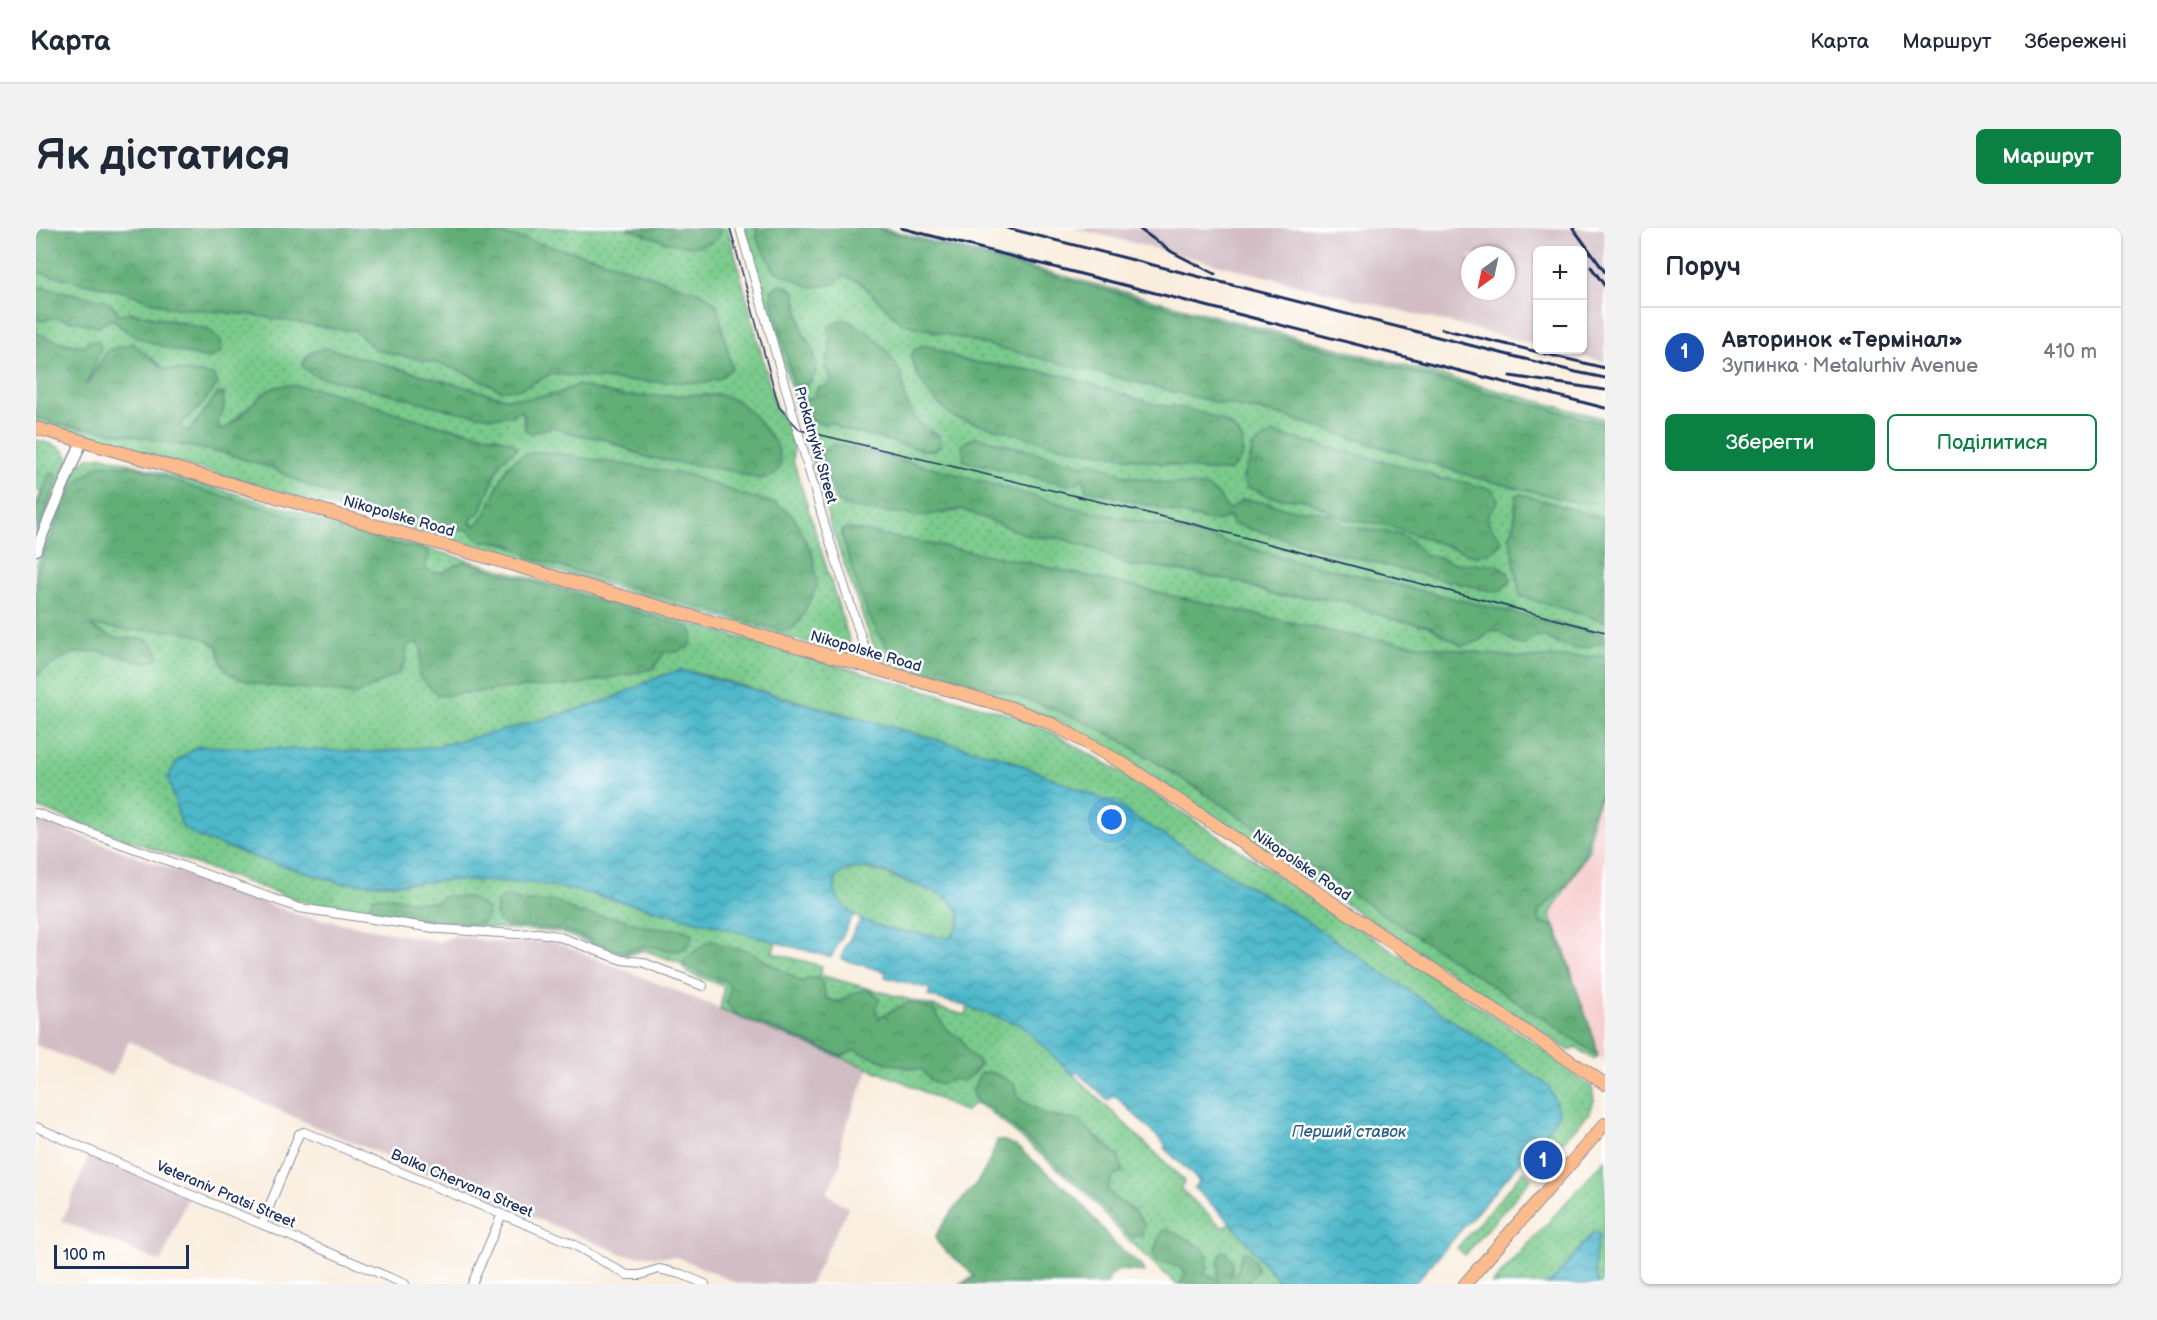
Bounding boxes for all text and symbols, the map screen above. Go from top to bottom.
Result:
text: Карта [30,25,110,58]
text: Карта [1810,29,1869,54]
text: Маршрут [1902,29,1992,54]
text: Збережені [2025,29,2127,54]
button: Маршрут [1976,129,2121,184]
text: Як дістатися [36,131,290,182]
north arrow [1461,246,1515,300]
map controls [1533,246,1587,354]
button: + [1533,246,1587,300]
text: Поруч [1665,252,1741,283]
button: − [1533,300,1587,354]
text: Авторинок «Термінал» [1722,327,1963,354]
text: 1 [1680,340,1689,364]
text: 410 m [2043,340,2097,364]
text: Зупинка · Metalurhiv Avenue [1722,354,1978,378]
street label: Prokatnykiv Street [790,384,841,506]
button: Зберегти [1665,414,1875,471]
button: Поділитися [1887,414,2097,471]
street label: Nikopolske Road [341,492,457,541]
street label: Nikopolske Road [808,627,924,676]
your location [1097,805,1126,834]
street label: Nikopolske Road [1249,825,1355,905]
water label: Перший ставок [1292,1123,1407,1142]
pin: 1 [1524,1138,1562,1182]
street label: Balka Chervona Street [388,1145,536,1222]
street label: Veteraniv Pratsi Street [153,1156,299,1233]
scale bar [54,1242,189,1270]
text: 100 m [63,1246,106,1265]

